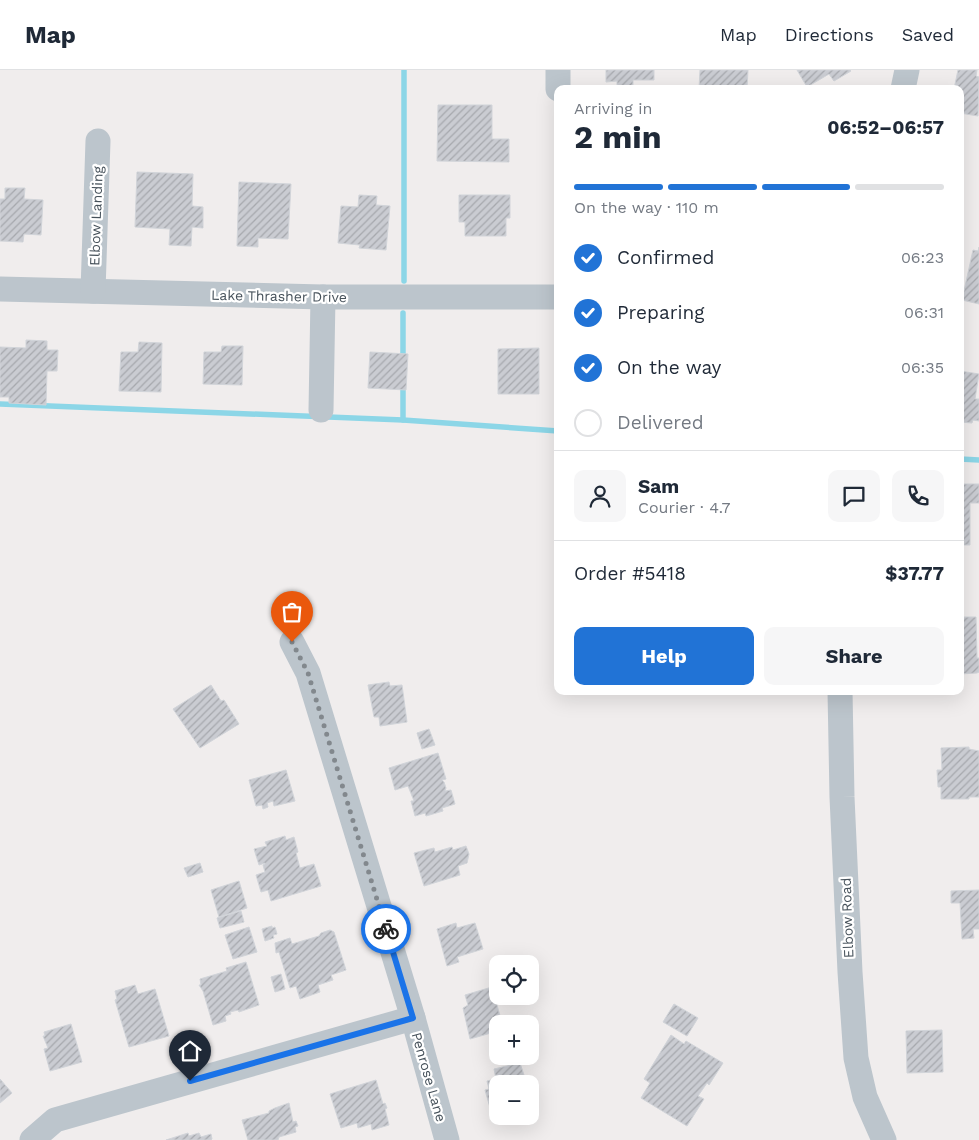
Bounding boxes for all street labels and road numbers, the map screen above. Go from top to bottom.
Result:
street label: Elbow Landing [86,165,106,266]
street label: Lake Thrasher Drive [211,287,347,305]
street label: Elbow Road [838,877,856,959]
street label: Penrose Lane [409,1030,449,1124]

